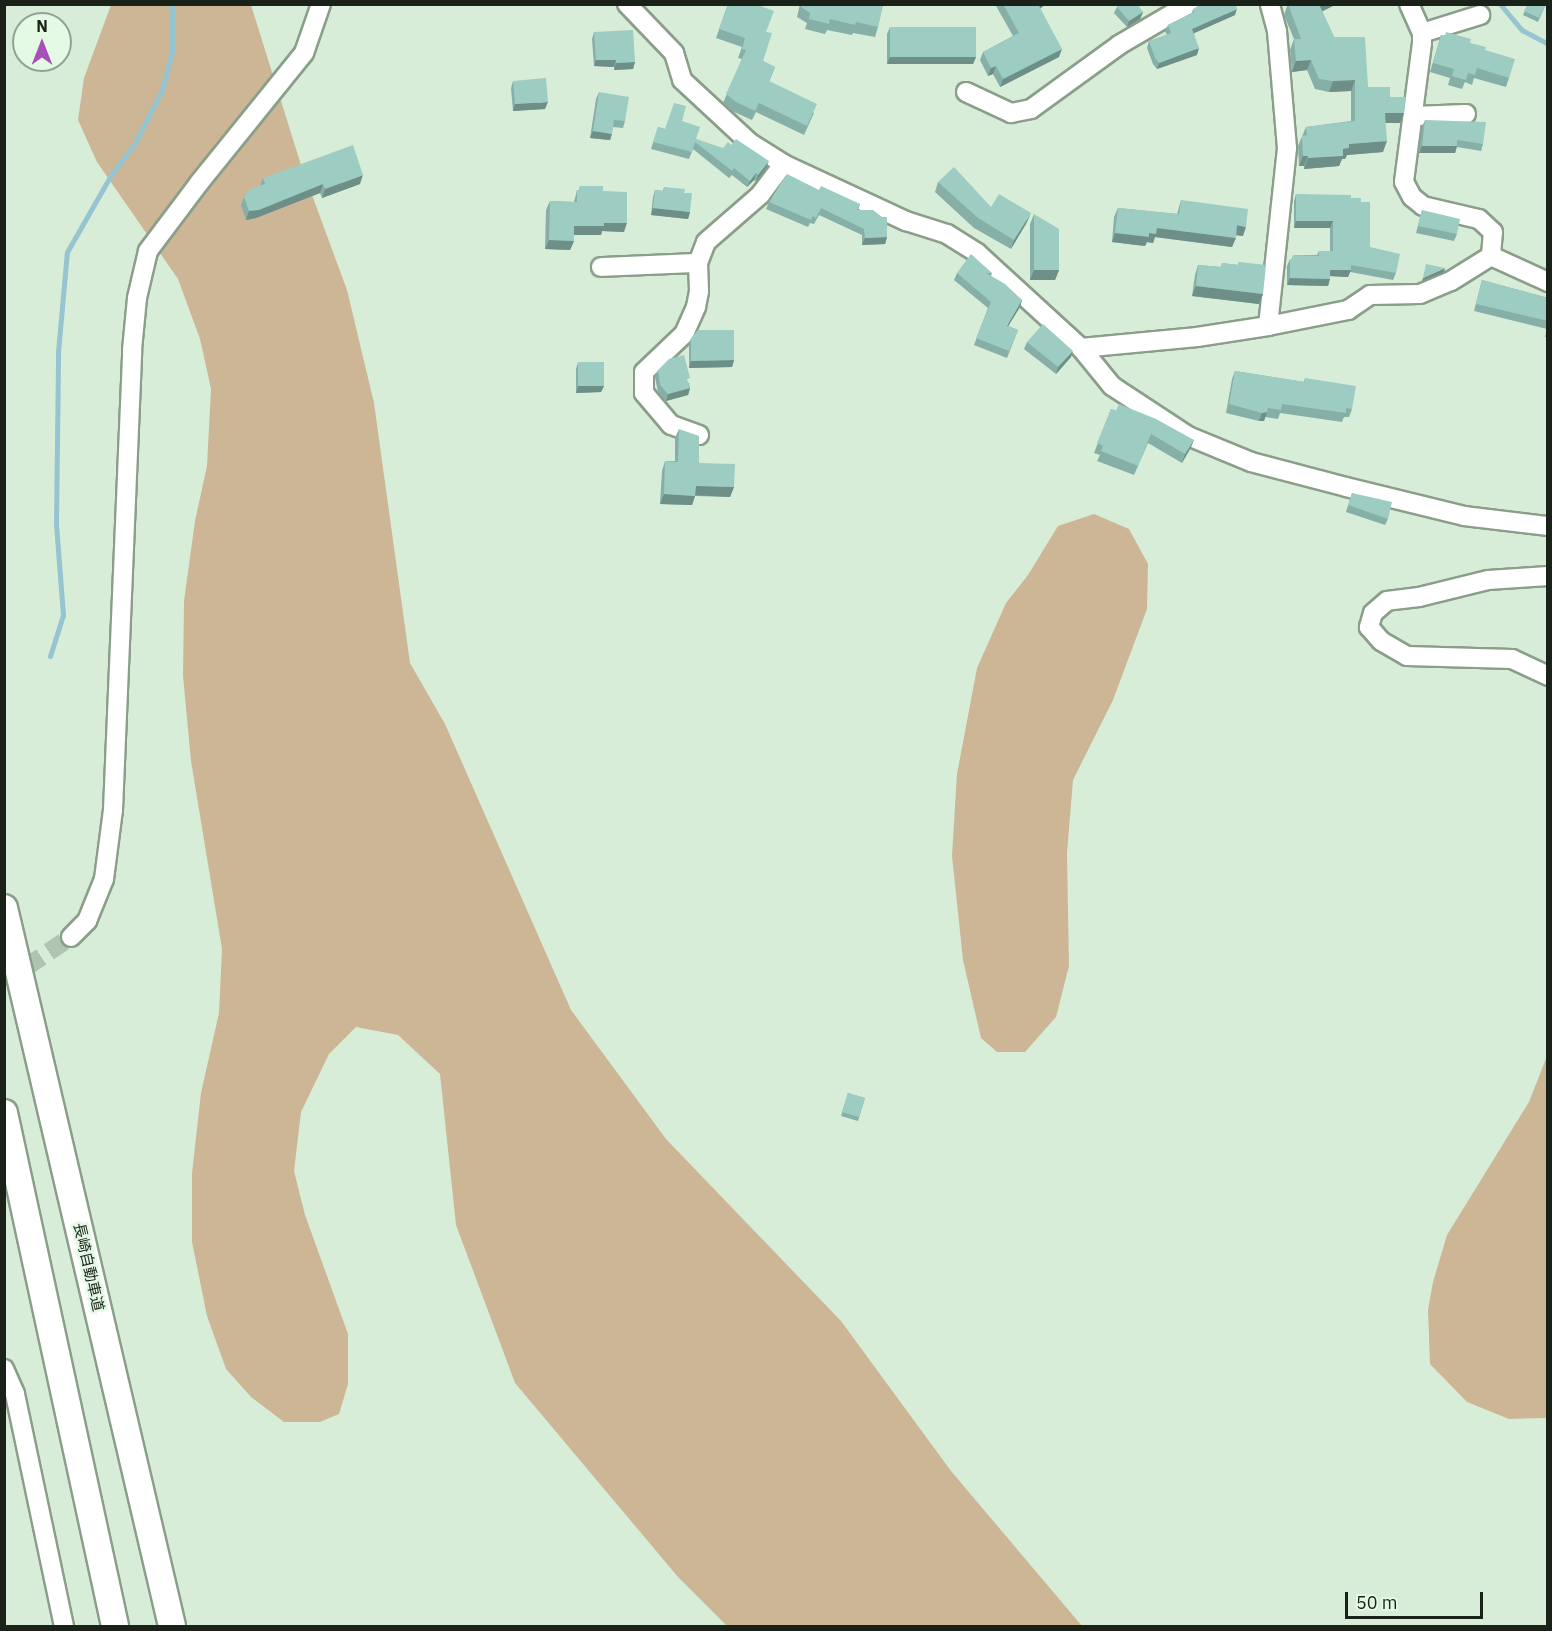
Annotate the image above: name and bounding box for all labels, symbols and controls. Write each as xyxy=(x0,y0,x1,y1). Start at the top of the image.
north arrow xyxy=(12,12,72,72)
text: N xyxy=(36,16,48,36)
street label: 長崎自動車道 xyxy=(70,1221,108,1313)
scale bar xyxy=(1348,1580,1486,1618)
text: 50 m xyxy=(1356,1591,1398,1614)

